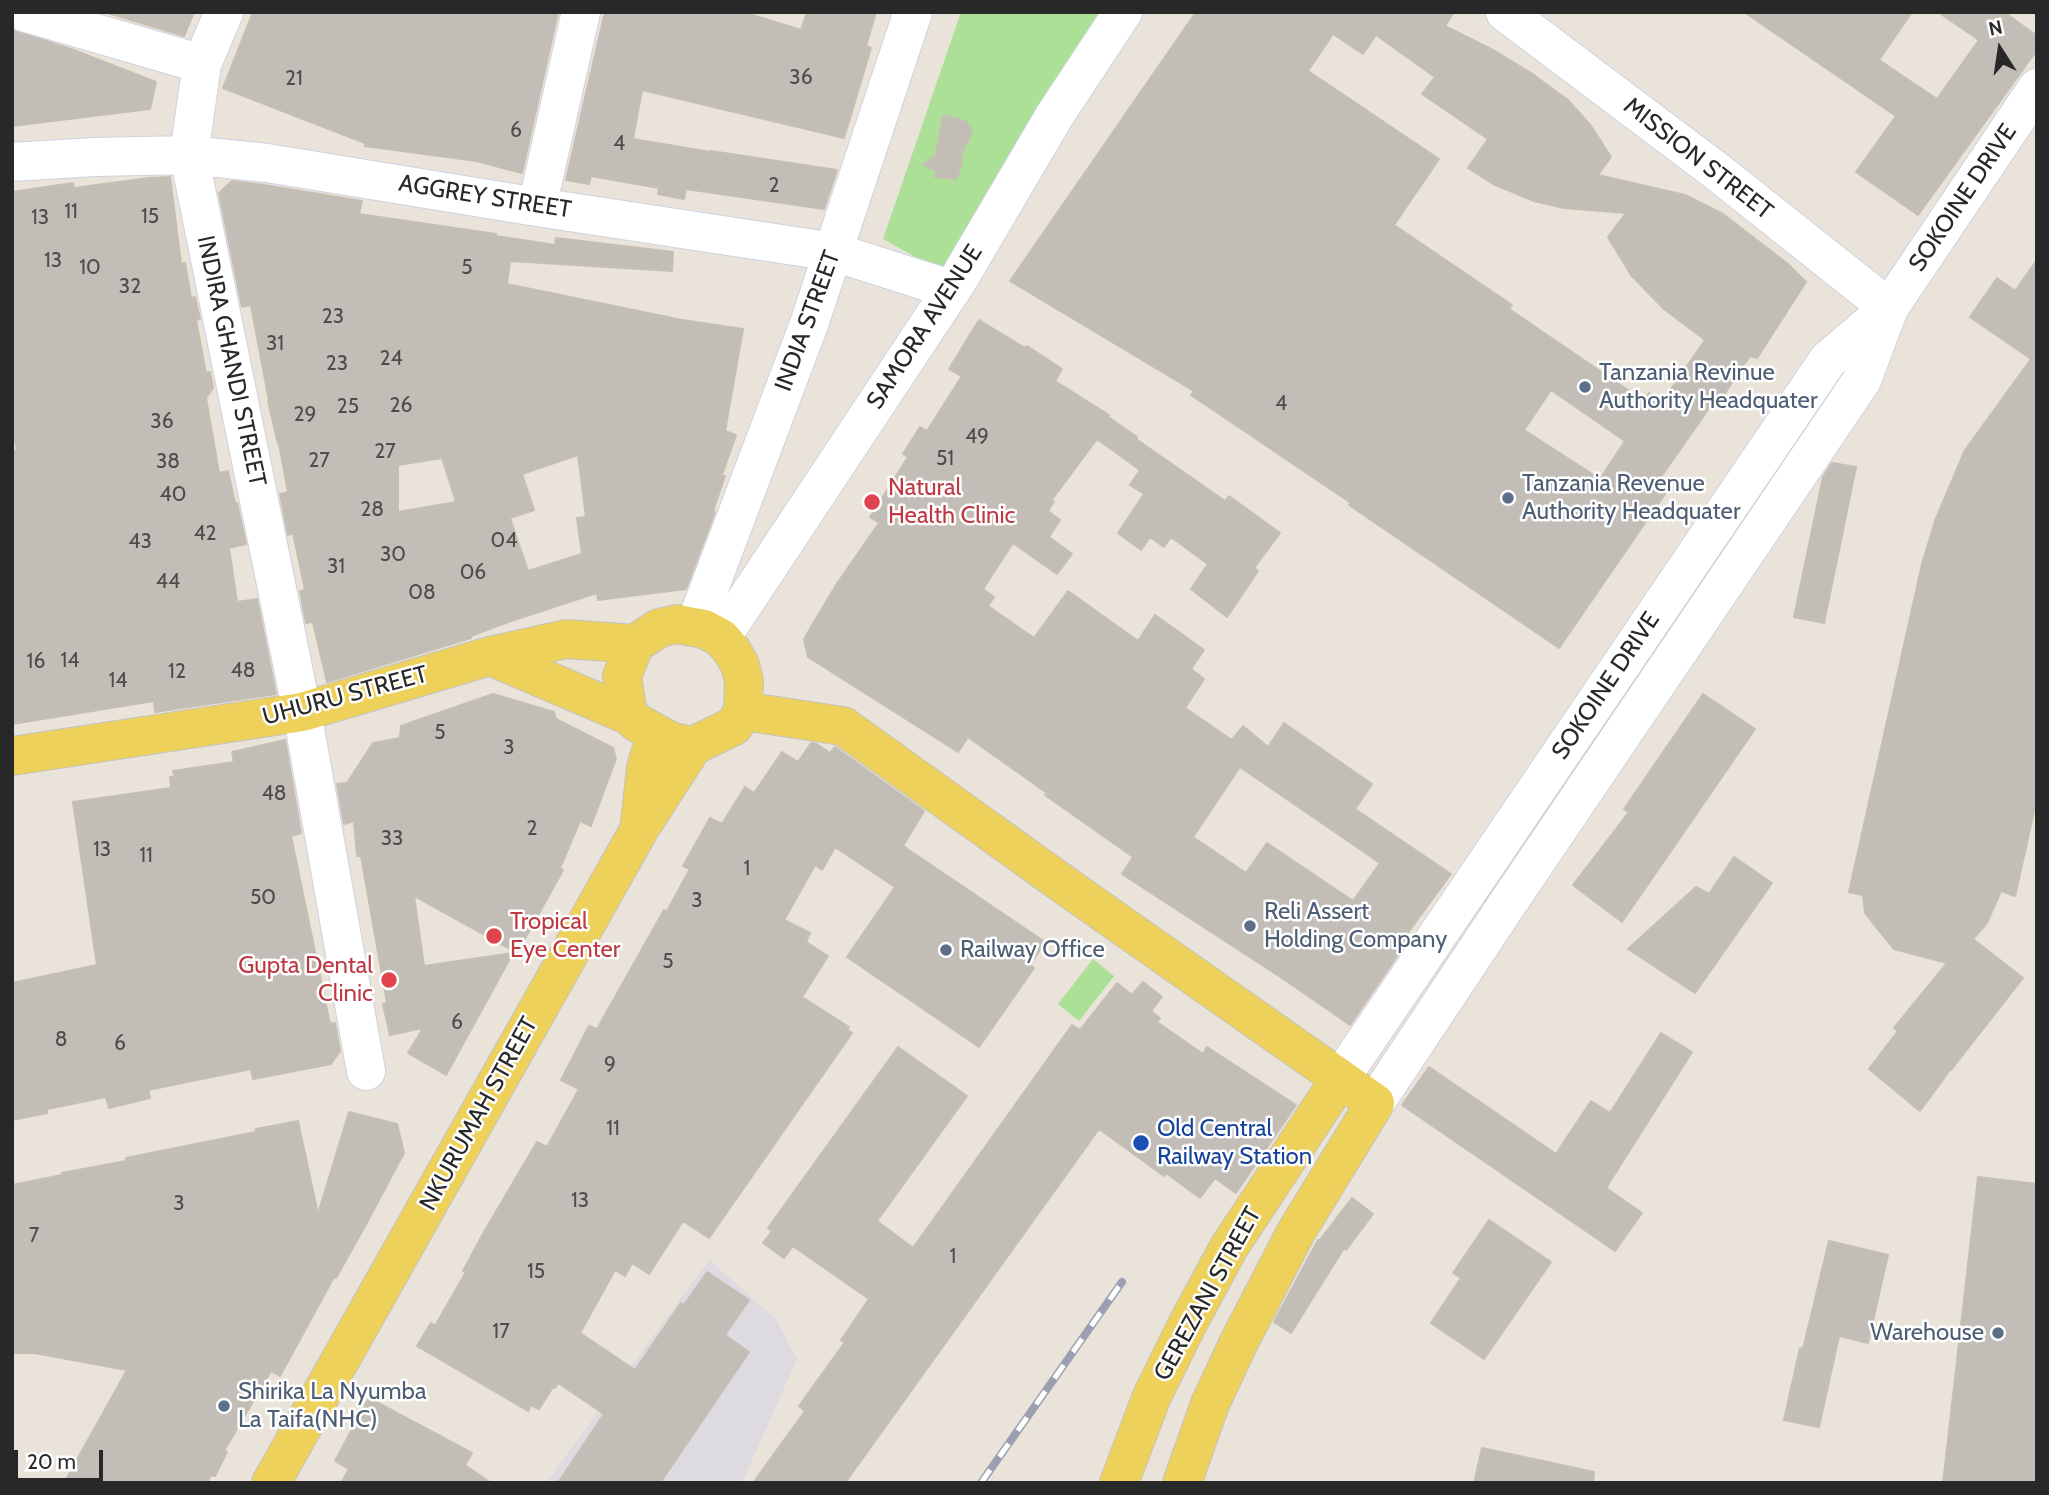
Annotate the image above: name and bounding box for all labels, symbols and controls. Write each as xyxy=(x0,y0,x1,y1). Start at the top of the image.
north arrow xyxy=(1965,14,2035,84)
text: N xyxy=(1987,15,2004,41)
house number: 36 xyxy=(789,65,813,91)
house number: 21 xyxy=(285,66,303,92)
street label: MISSION STREET xyxy=(1618,92,1778,226)
house number: 6 xyxy=(510,118,522,144)
street label: SOKOINE DRIVE xyxy=(1903,119,2023,277)
house number: 4 xyxy=(613,131,625,157)
street label: AGGREY STREET xyxy=(397,169,573,225)
house number: 2 xyxy=(768,173,780,199)
house number: 11 xyxy=(64,199,78,225)
house number: 15 xyxy=(141,204,159,230)
house number: 13 xyxy=(31,205,49,231)
street label: INDIRA GHANDI STREET xyxy=(190,233,272,489)
street label: SAMORA AVENUE xyxy=(861,239,989,415)
street label: INDIA STREET xyxy=(769,247,847,395)
house number: 13 xyxy=(44,248,62,274)
house number: 10 xyxy=(79,255,101,281)
house number: 5 xyxy=(461,255,473,281)
house number: 32 xyxy=(119,274,141,300)
house number: 23 xyxy=(322,304,344,330)
house number: 31 xyxy=(266,331,284,357)
house number: 24 xyxy=(379,346,403,372)
house number: 23 xyxy=(326,351,348,377)
place label: Tanzania Revinue Authority Headquater xyxy=(1599,359,1817,415)
marker: Tanzania Revinue Authority Headquater xyxy=(1577,379,1593,395)
house number: 4 xyxy=(1275,391,1287,417)
house number: 26 xyxy=(390,393,412,419)
house number: 25 xyxy=(337,394,359,420)
house number: 29 xyxy=(294,402,316,428)
house number: 36 xyxy=(150,409,174,435)
house number: 49 xyxy=(965,424,989,450)
house number: 27 xyxy=(374,439,396,465)
house number: 51 xyxy=(936,446,954,472)
house number: 27 xyxy=(308,448,330,474)
house number: 38 xyxy=(156,449,180,475)
place label: Tanzania Revenue Authority Headquater xyxy=(1522,470,1740,526)
place label: Natural Health Clinic xyxy=(888,474,1015,530)
house number: 40 xyxy=(160,482,186,508)
marker: Tanzania Revenue Authority Headquater xyxy=(1500,490,1516,506)
marker: Natural Health Clinic xyxy=(862,492,882,512)
house number: 28 xyxy=(360,497,384,523)
house number: 42 xyxy=(193,521,217,547)
house number: 04 xyxy=(491,528,517,554)
house number: 43 xyxy=(128,529,152,555)
house number: 30 xyxy=(380,542,406,568)
house number: 31 xyxy=(327,554,345,580)
house number: 06 xyxy=(460,560,486,586)
house number: 44 xyxy=(156,569,180,595)
house number: 08 xyxy=(408,580,436,606)
street label: SOKOINE DRIVE xyxy=(1546,607,1666,765)
house number: 14 xyxy=(61,648,79,674)
house number: 16 xyxy=(27,649,45,675)
house number: 48 xyxy=(231,658,255,684)
house number: 12 xyxy=(168,659,186,685)
street label: UHURU STREET xyxy=(259,660,431,732)
house number: 14 xyxy=(109,668,127,694)
house number: 5 xyxy=(434,720,446,746)
house number: 3 xyxy=(503,735,515,761)
house number: 48 xyxy=(262,781,286,807)
house number: 2 xyxy=(526,816,538,842)
house number: 33 xyxy=(381,826,403,852)
house number: 13 xyxy=(93,837,111,863)
house number: 11 xyxy=(139,843,153,869)
house number: 1 xyxy=(744,856,750,882)
house number: 50 xyxy=(250,885,276,911)
house number: 3 xyxy=(691,888,703,914)
place label: Reli Assert Holding Company xyxy=(1264,898,1447,954)
place label: Tropical Eye Center xyxy=(510,908,620,964)
marker: Reli Assert Holding Company xyxy=(1242,918,1258,934)
marker: Tropical Eye Center xyxy=(484,926,504,946)
place label: Railway Office xyxy=(960,936,1105,964)
marker: Railway Office xyxy=(938,942,954,958)
house number: 5 xyxy=(662,949,674,975)
place label: Gupta Dental Clinic xyxy=(238,952,373,1008)
marker: Gupta Dental Clinic xyxy=(379,970,399,990)
house number: 6 xyxy=(451,1010,463,1036)
street label: NKURUMAH STREET xyxy=(414,1012,544,1216)
house number: 8 xyxy=(55,1027,67,1053)
house number: 6 xyxy=(114,1031,126,1057)
house number: 9 xyxy=(604,1052,616,1078)
place label: Old Central Railway Station xyxy=(1157,1115,1312,1171)
house number: 11 xyxy=(606,1116,620,1142)
marker: Old Central Railway Station xyxy=(1131,1133,1151,1153)
house number: 13 xyxy=(571,1188,589,1214)
house number: 3 xyxy=(173,1191,185,1217)
street label: GEREZANI STREET xyxy=(1148,1202,1268,1386)
house number: 7 xyxy=(29,1223,39,1249)
house number: 1 xyxy=(950,1244,956,1270)
house number: 15 xyxy=(527,1259,545,1285)
house number: 17 xyxy=(492,1319,510,1345)
place label: Warehouse xyxy=(1870,1319,1984,1347)
marker: Warehouse xyxy=(1990,1325,2006,1341)
place label: Shirika La Nyumba La Taifa(NHC) xyxy=(238,1378,426,1434)
marker: Shirika La Nyumba La Taifa(NHC) xyxy=(216,1398,232,1414)
scale bar xyxy=(18,1436,107,1480)
text: 20 m xyxy=(27,1449,76,1474)

